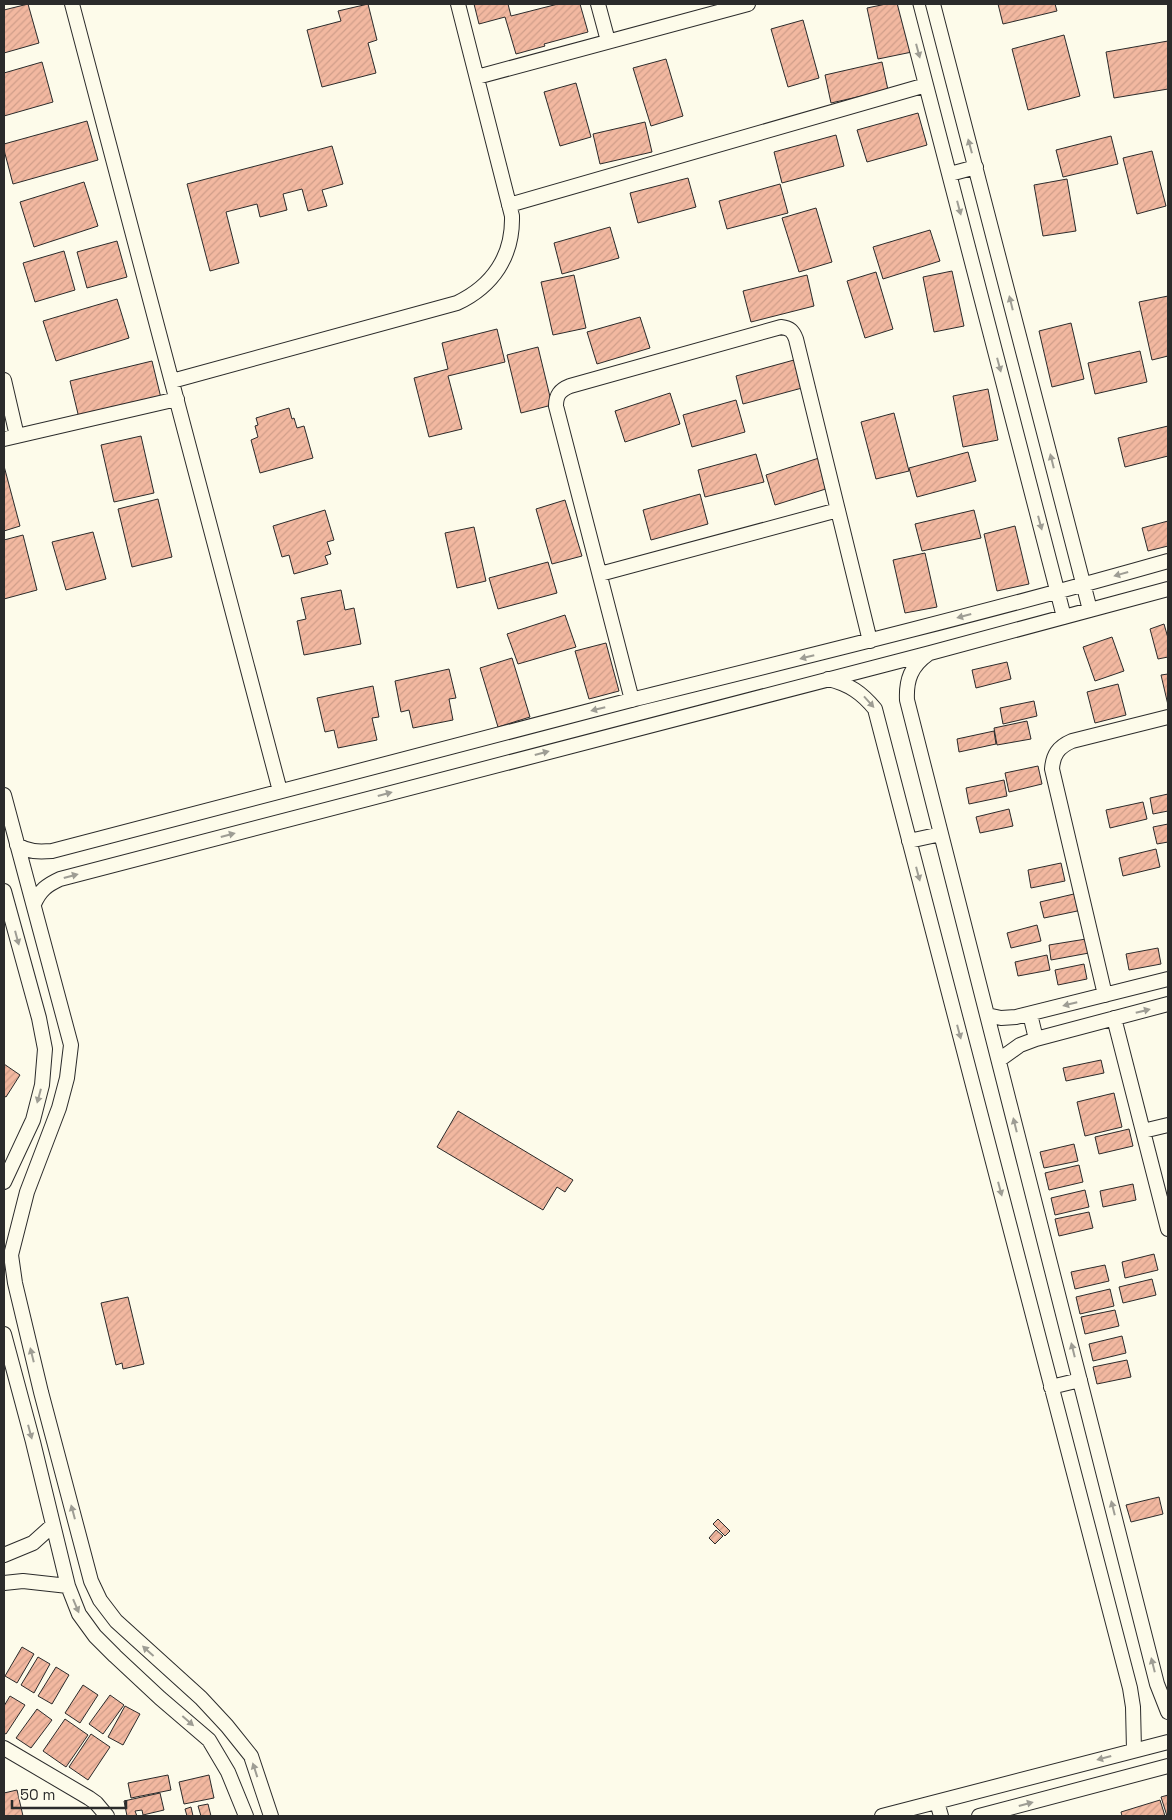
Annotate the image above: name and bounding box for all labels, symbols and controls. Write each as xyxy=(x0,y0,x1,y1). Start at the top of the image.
one-way arrow xyxy=(914,43,922,58)
one-way arrow xyxy=(966,139,974,154)
one-way arrow xyxy=(955,201,963,216)
one-way arrow xyxy=(1007,296,1015,311)
one-way arrow xyxy=(996,358,1004,373)
one-way arrow xyxy=(1048,453,1056,468)
one-way arrow xyxy=(1036,515,1044,530)
one-way arrow xyxy=(1114,571,1129,579)
one-way arrow xyxy=(957,612,972,620)
one-way arrow xyxy=(799,653,814,661)
one-way arrow xyxy=(863,696,875,708)
one-way arrow xyxy=(591,705,606,713)
one-way arrow xyxy=(535,749,550,757)
one-way arrow xyxy=(378,790,393,798)
one-way arrow xyxy=(220,831,235,839)
one-way arrow xyxy=(914,867,922,882)
one-way arrow xyxy=(63,872,78,880)
one-way arrow xyxy=(13,930,21,945)
one-way arrow xyxy=(1063,1000,1078,1008)
one-way arrow xyxy=(1135,1007,1150,1015)
one-way arrow xyxy=(955,1024,963,1039)
one-way arrow xyxy=(35,1088,43,1103)
one-way arrow xyxy=(1011,1118,1019,1133)
one-way arrow xyxy=(996,1182,1004,1197)
one-way arrow xyxy=(1069,1343,1077,1358)
one-way arrow xyxy=(28,1347,36,1362)
one-way arrow xyxy=(27,1424,35,1439)
one-way arrow xyxy=(1109,1500,1117,1515)
one-way arrow xyxy=(69,1504,77,1519)
one-way arrow xyxy=(72,1598,80,1613)
one-way arrow xyxy=(141,1645,154,1656)
one-way arrow xyxy=(1149,1658,1157,1673)
one-way arrow xyxy=(182,1715,194,1727)
one-way arrow xyxy=(1096,1754,1112,1762)
one-way arrow xyxy=(251,1762,259,1777)
scale bar xyxy=(12,1778,126,1810)
text: 50 m xyxy=(20,1785,55,1804)
one-way arrow xyxy=(1018,1800,1033,1808)

